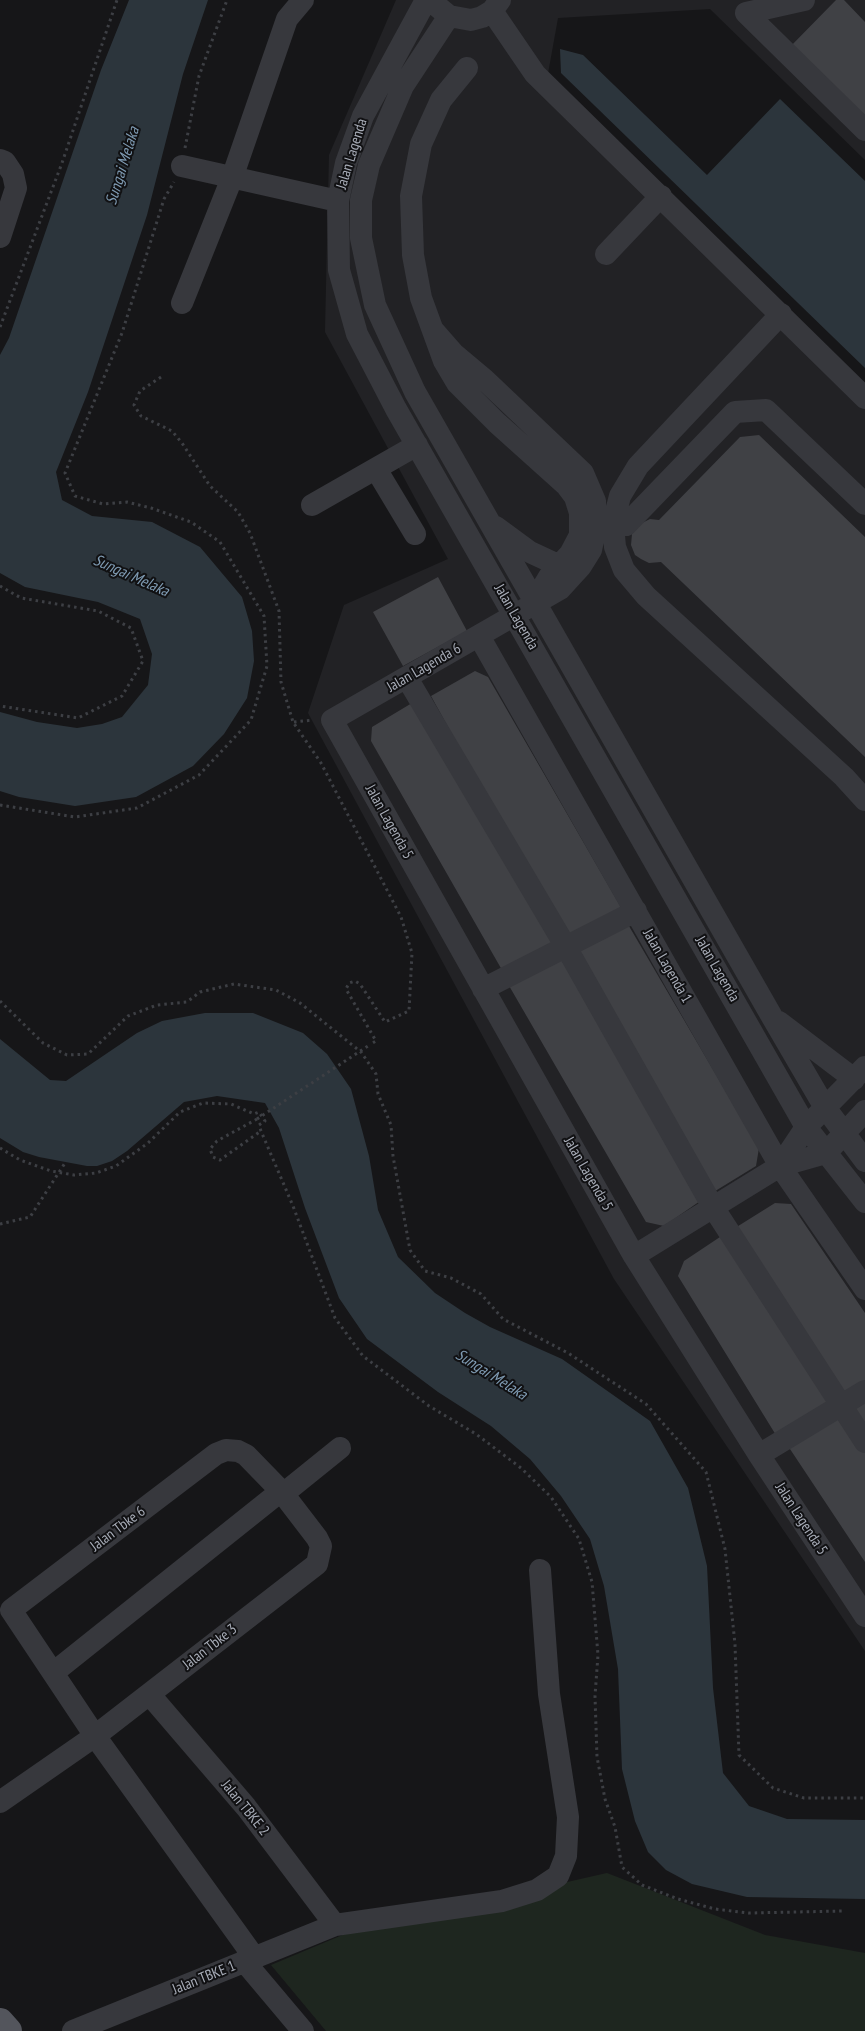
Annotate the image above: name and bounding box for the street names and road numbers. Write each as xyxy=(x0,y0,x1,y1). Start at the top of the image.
street label: Jalan Lagenda xyxy=(333,117,371,191)
street label: Jalan Lagenda xyxy=(490,581,542,653)
street label: Jalan Lagenda 6 xyxy=(384,640,464,696)
street label: Jalan Lagenda 5 xyxy=(361,782,417,862)
street label: Jalan Lagenda 1 xyxy=(639,926,695,1006)
street label: Jalan Lagenda xyxy=(691,933,743,1005)
street label: Jalan Lagenda 5 xyxy=(560,1134,616,1214)
street label: Jalan Lagenda 5 xyxy=(771,1479,831,1559)
street label: Jalan Tbke 6 xyxy=(87,1503,149,1555)
street label: Jalan Tbke 3 xyxy=(179,1620,241,1674)
street label: Jalan TBKE 2 xyxy=(217,1777,273,1839)
street label: Jalan TBKE 1 xyxy=(170,1957,238,1999)

